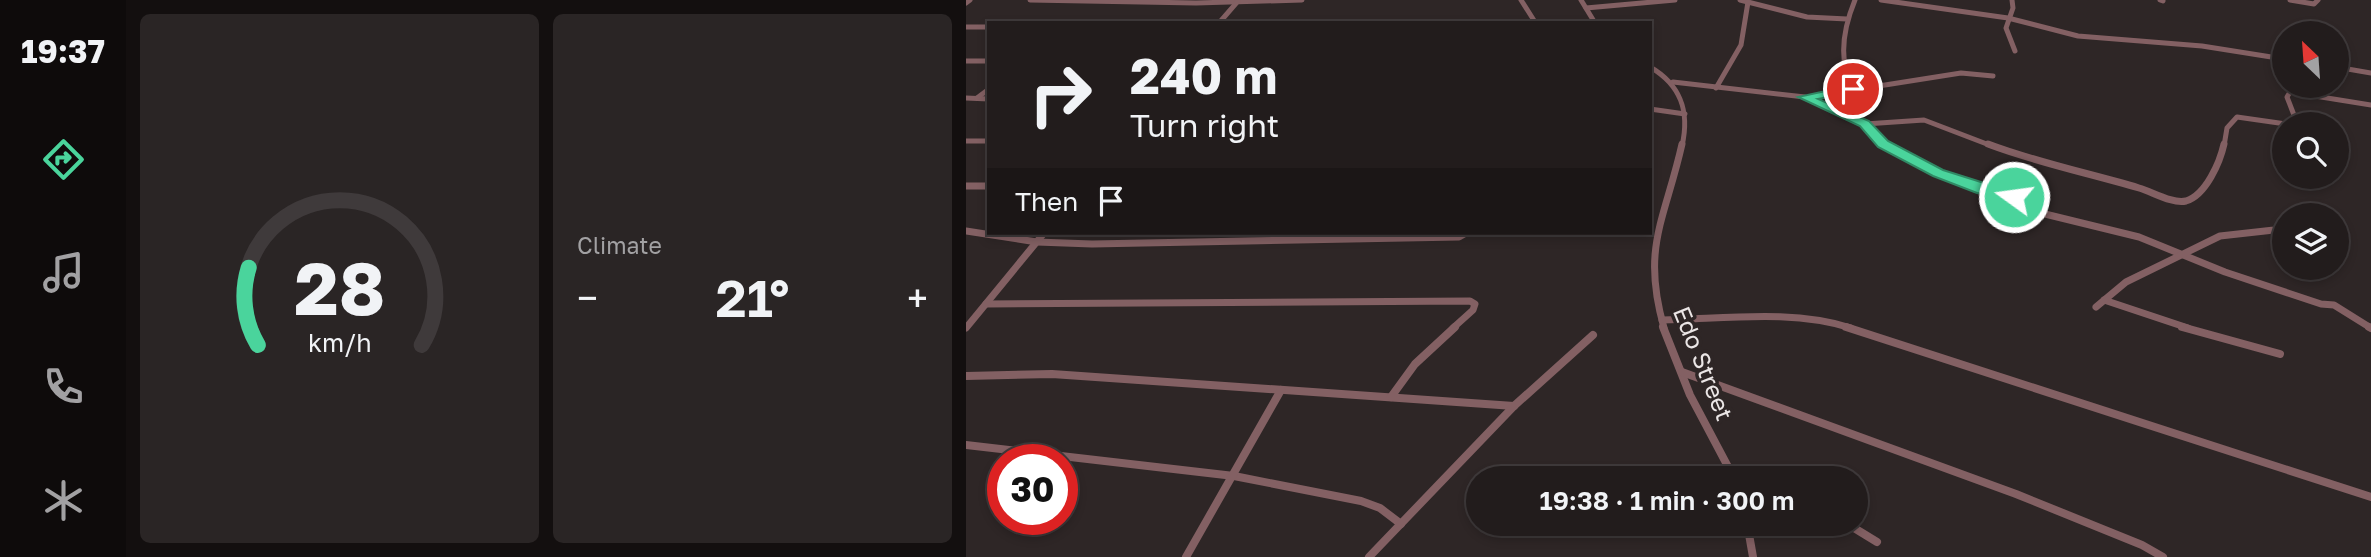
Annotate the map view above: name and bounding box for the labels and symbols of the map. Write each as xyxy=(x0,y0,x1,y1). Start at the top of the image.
north arrow xyxy=(2272,21,2348,98)
pin xyxy=(1823,59,1883,119)
position arrow xyxy=(1977,160,2051,234)
street label: Edo Street xyxy=(1668,302,1740,424)
speed limit sign: 30 xyxy=(987,444,1078,535)

